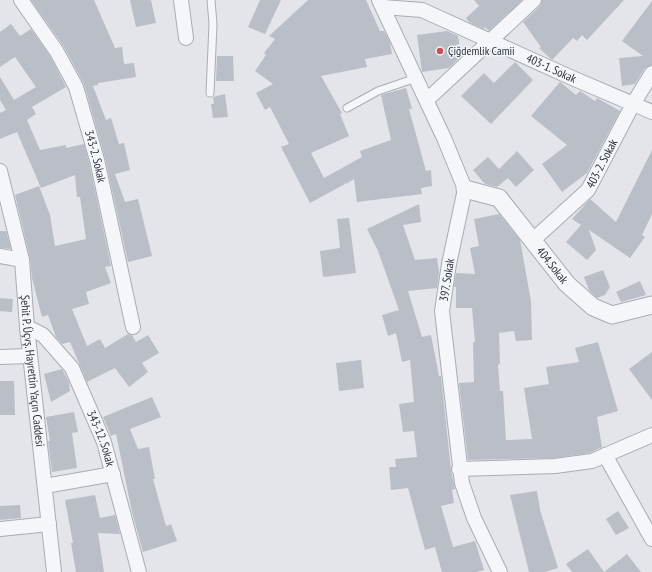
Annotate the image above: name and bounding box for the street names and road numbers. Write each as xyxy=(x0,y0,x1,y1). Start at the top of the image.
street label: 403-1. Sokak xyxy=(524,50,579,86)
street label: 343-2. Sokak xyxy=(82,128,110,184)
street label: 403-2. Sokak xyxy=(582,136,621,191)
street label: 404.Sokak xyxy=(533,244,572,287)
street label: 397. Sokak xyxy=(436,257,457,303)
street label: Şehit P. Üçvş. Hayrettin Yaçın Caddesi xyxy=(18,294,48,447)
street label: 343-12. Sokak xyxy=(84,408,118,468)

